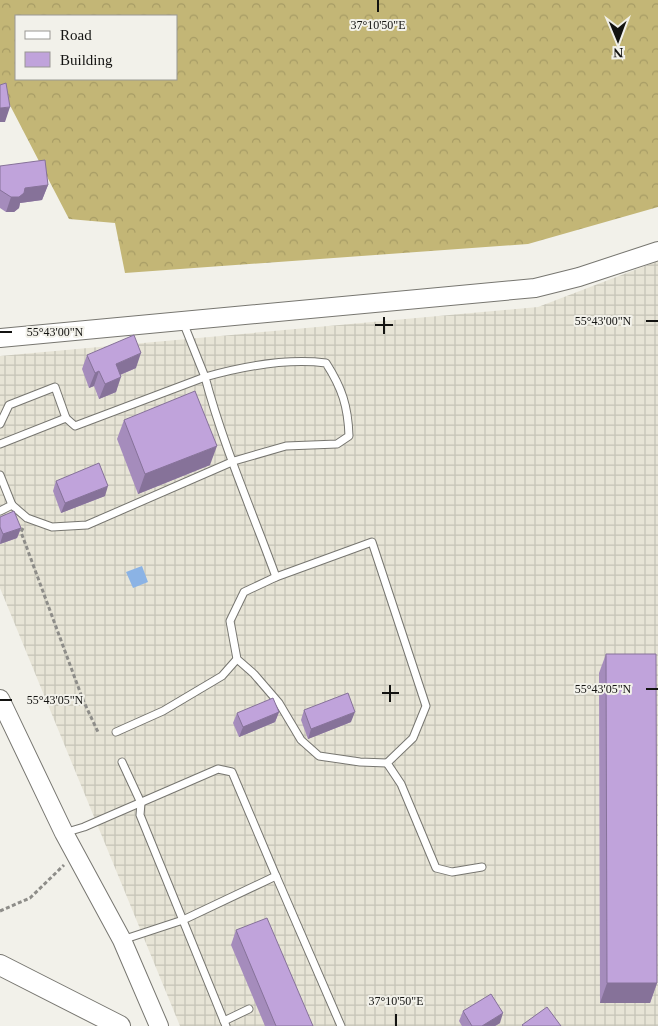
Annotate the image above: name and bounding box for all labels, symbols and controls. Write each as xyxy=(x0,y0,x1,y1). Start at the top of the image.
legend xyxy=(15,15,178,80)
north arrow xyxy=(593,15,643,65)
text: 37°10'50"E xyxy=(350,18,406,32)
text: Road xyxy=(60,27,92,43)
text: N xyxy=(613,45,623,60)
text: Building xyxy=(60,52,113,68)
text: 55°43'00"N xyxy=(575,314,632,328)
text: 55°43'00"N xyxy=(27,325,84,339)
text: 55°43'05"N xyxy=(575,682,632,696)
text: 55°43'05"N xyxy=(27,693,84,707)
text: 37°10'50"E xyxy=(368,994,424,1008)

